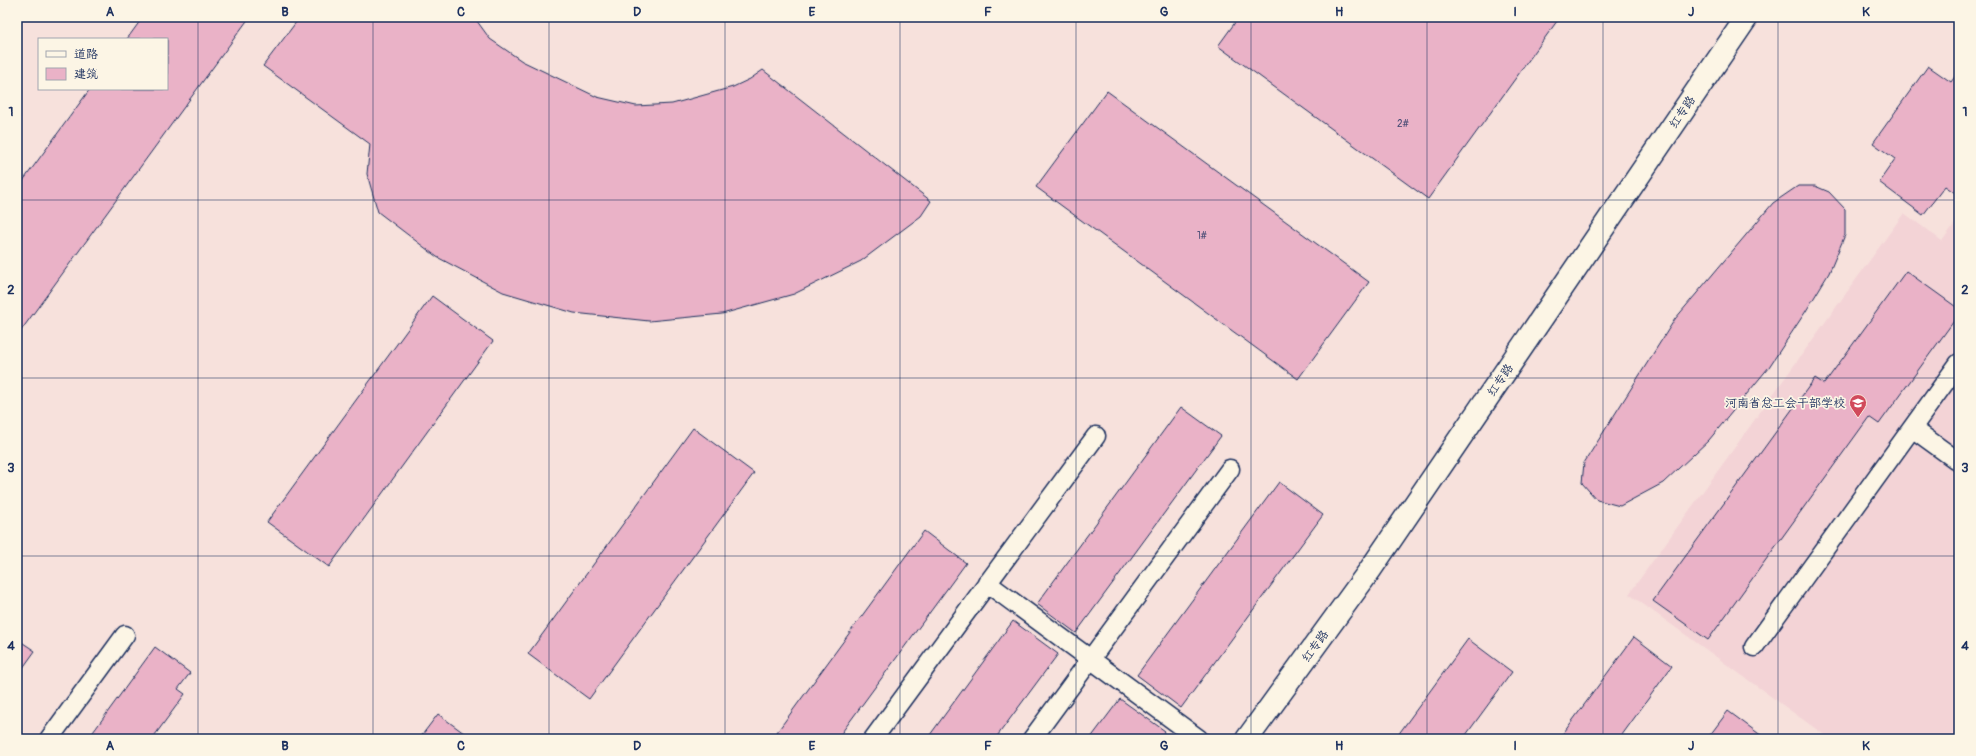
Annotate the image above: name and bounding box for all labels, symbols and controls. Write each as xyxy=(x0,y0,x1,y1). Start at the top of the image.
text: A xyxy=(106,4,115,20)
text: B xyxy=(281,4,289,20)
text: C xyxy=(457,4,465,20)
text: D xyxy=(633,4,641,20)
text: E xyxy=(809,4,816,20)
text: F xyxy=(984,4,992,20)
text: G xyxy=(1160,4,1169,20)
text: H xyxy=(1335,4,1343,20)
text: I xyxy=(1513,4,1517,20)
text: J xyxy=(1688,4,1694,20)
text: K xyxy=(1862,4,1870,20)
legend xyxy=(38,38,168,90)
text: 道路 xyxy=(74,47,98,62)
text: 建筑 xyxy=(74,67,98,82)
street label: 红专路 xyxy=(1666,93,1699,131)
text: 1 xyxy=(8,104,14,120)
text: 1 xyxy=(1962,104,1968,120)
house number: 2# xyxy=(1397,118,1409,130)
house number: 1# xyxy=(1197,230,1207,242)
text: 2 xyxy=(7,282,15,298)
text: 2 xyxy=(1961,282,1969,298)
street label: 红专路 xyxy=(1484,361,1517,399)
school or university icon: 河南省总工会干部学校 xyxy=(1848,393,1868,418)
place label: 河南省总工会干部学校 xyxy=(1725,396,1845,411)
text: 3 xyxy=(7,460,15,476)
text: 3 xyxy=(1961,460,1969,476)
street label: 红专路 xyxy=(1299,627,1332,665)
text: 4 xyxy=(7,638,15,654)
text: 4 xyxy=(1961,638,1969,654)
text: A xyxy=(106,738,115,754)
text: B xyxy=(281,738,289,754)
text: C xyxy=(457,738,465,754)
text: D xyxy=(633,738,641,754)
text: E xyxy=(809,738,816,754)
text: F xyxy=(984,738,992,754)
text: G xyxy=(1160,738,1169,754)
text: H xyxy=(1335,738,1343,754)
text: I xyxy=(1513,738,1517,754)
text: J xyxy=(1688,738,1694,754)
text: K xyxy=(1862,738,1870,754)

